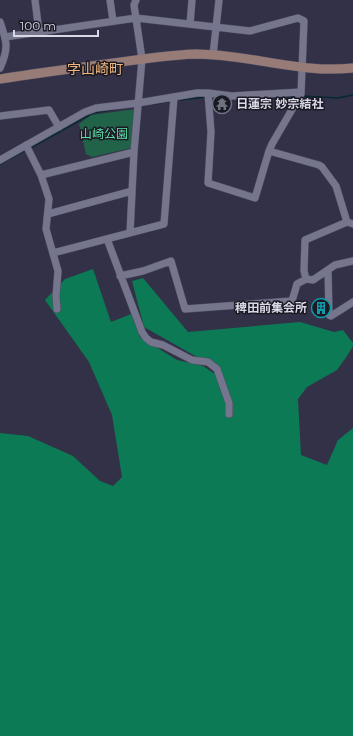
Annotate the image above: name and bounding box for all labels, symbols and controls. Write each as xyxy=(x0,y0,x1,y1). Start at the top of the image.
scale bar xyxy=(14,12,98,38)
text: 100 m xyxy=(20,18,56,33)
district label: 字山崎町 xyxy=(67,60,123,78)
temple icon: 日蓮宗 妙宗結社 xyxy=(211,93,233,115)
place label: 日蓮宗 妙宗結社 xyxy=(236,96,323,111)
park label: 山崎公園 xyxy=(80,126,128,141)
building icon: 稗田前集会所 xyxy=(310,297,332,319)
place label: 稗田前集会所 xyxy=(235,300,307,315)

